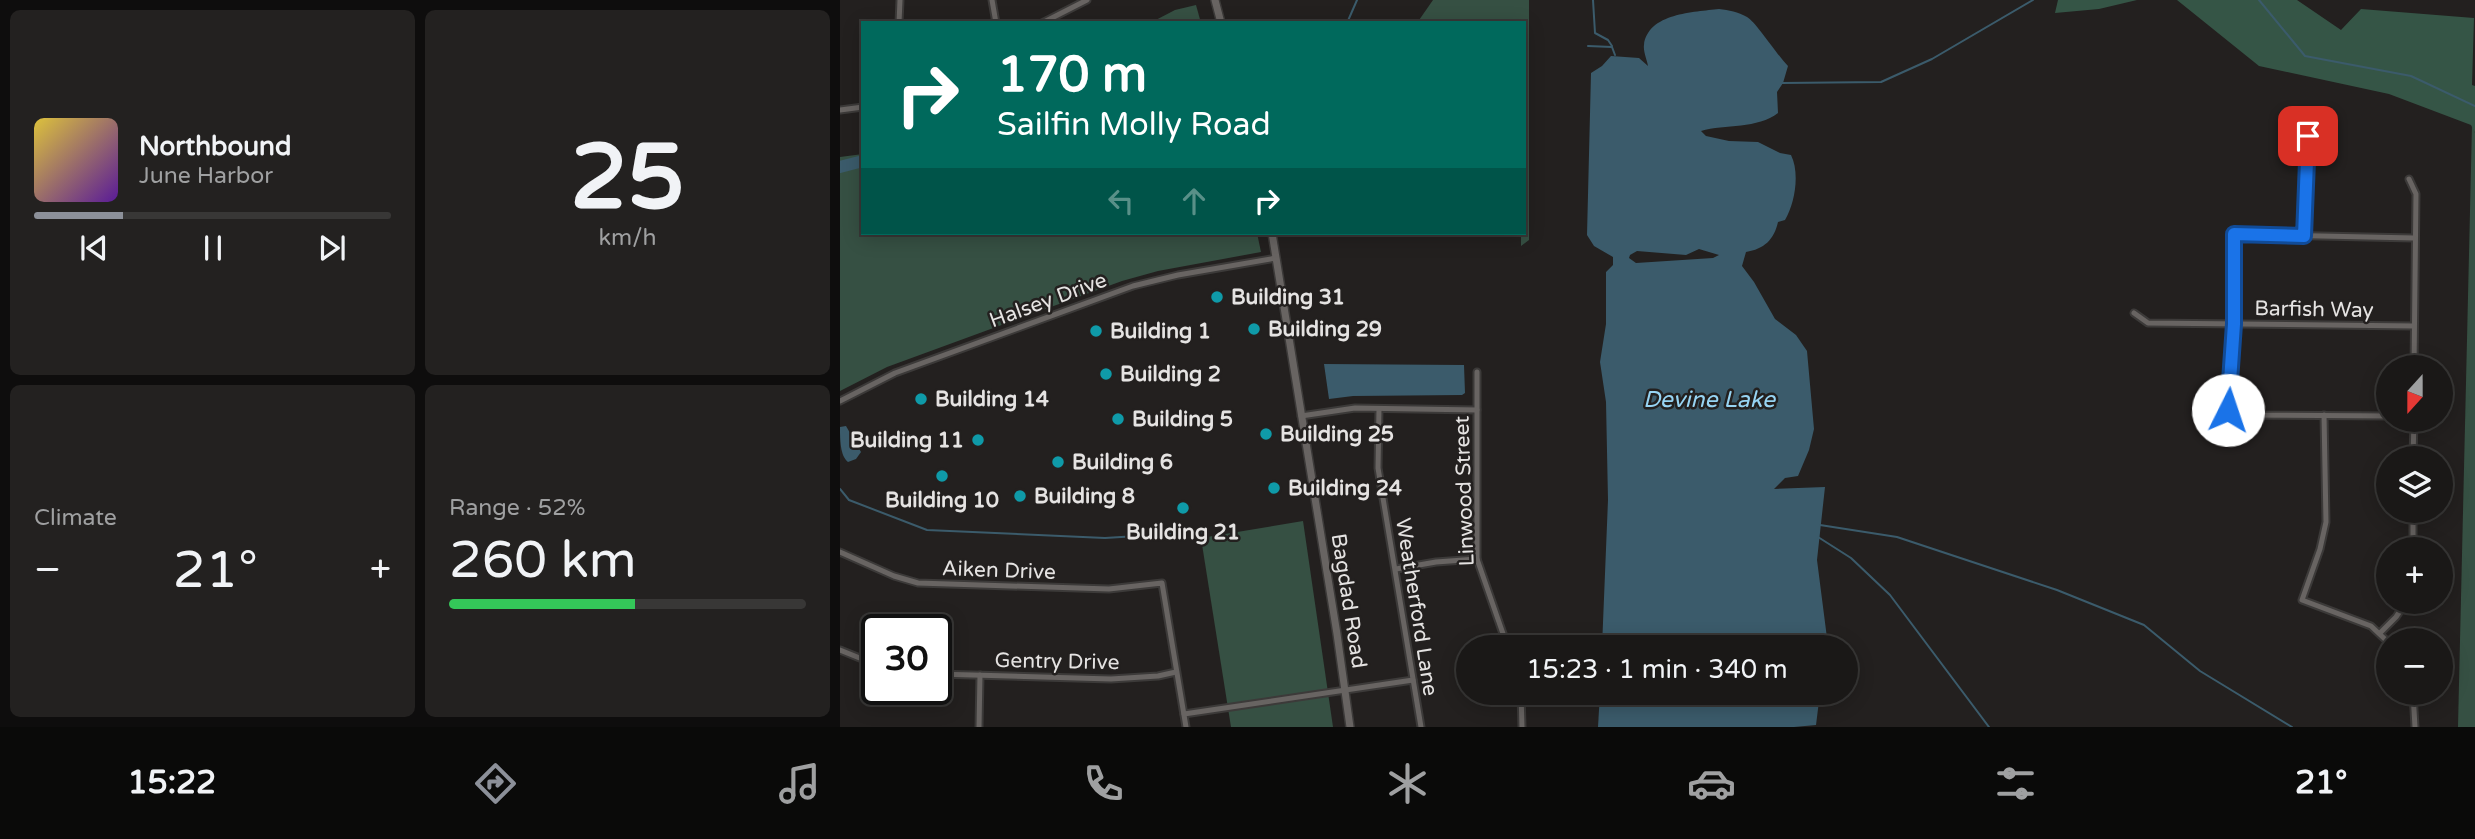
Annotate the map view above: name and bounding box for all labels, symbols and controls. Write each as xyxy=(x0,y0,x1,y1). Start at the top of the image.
text: 170 m xyxy=(997,46,1147,105)
icon: right xyxy=(882,49,973,140)
text: Sailfin Molly Road xyxy=(997,106,1271,144)
pin xyxy=(2278,106,2338,166)
icon: arrive xyxy=(2289,117,2327,155)
text: 25 xyxy=(570,123,685,233)
text: Northbound xyxy=(139,131,291,162)
text: June Harbor xyxy=(139,162,273,190)
icon: left xyxy=(1102,182,1140,220)
icon: ahead xyxy=(1175,182,1213,220)
icon: right xyxy=(1248,182,1286,220)
text: km/h xyxy=(599,224,656,252)
icon: previous xyxy=(75,229,113,267)
icon: pause xyxy=(194,229,232,267)
icon: next xyxy=(313,229,351,267)
street label: Halsey Drive xyxy=(986,268,1110,333)
place label: Building 31 xyxy=(1231,285,1345,310)
marker: Building 31 xyxy=(1209,289,1225,305)
street label: Barfish Way xyxy=(2254,296,2374,323)
place label: Building 29 xyxy=(1268,317,1382,342)
place label: Building 1 xyxy=(1110,319,1211,344)
marker: Building 29 xyxy=(1246,321,1262,337)
marker: Building 1 xyxy=(1088,323,1104,339)
north arrow xyxy=(2376,355,2454,432)
map controls xyxy=(2376,355,2453,705)
place label: Building 2 xyxy=(1120,362,1221,387)
marker: Building 2 xyxy=(1098,366,1114,382)
position arrow xyxy=(2191,373,2265,447)
water label: Devine Lake xyxy=(1643,386,1777,414)
place label: Building 14 xyxy=(935,387,1049,412)
marker: Building 14 xyxy=(913,391,929,407)
place label: Building 5 xyxy=(1132,407,1233,432)
marker: Building 5 xyxy=(1110,411,1126,427)
street label: Linwood Street xyxy=(1449,415,1480,567)
place label: Building 25 xyxy=(1280,422,1394,447)
marker: Building 25 xyxy=(1258,426,1274,442)
place label: Building 11 xyxy=(850,428,964,453)
marker: Building 11 xyxy=(970,432,986,448)
button: layers xyxy=(2376,446,2453,523)
place label: Building 6 xyxy=(1072,450,1173,475)
marker: Building 6 xyxy=(1050,454,1066,470)
marker: Building 10 xyxy=(934,468,950,484)
place label: Building 24 xyxy=(1288,476,1402,501)
marker: Building 24 xyxy=(1266,480,1282,496)
place label: Building 8 xyxy=(1034,484,1135,509)
place label: Building 10 xyxy=(885,488,999,513)
marker: Building 8 xyxy=(1012,488,1028,504)
text: Range · 52% xyxy=(449,494,585,522)
marker: Building 21 xyxy=(1175,500,1191,516)
text: Climate xyxy=(34,504,117,532)
street label: Weatherford Lane xyxy=(1390,516,1443,698)
place label: Building 21 xyxy=(1126,520,1240,545)
text: 260 km xyxy=(449,529,637,592)
street label: Bagdad Road xyxy=(1326,532,1372,670)
button: + xyxy=(2376,537,2453,614)
text: 21° xyxy=(173,539,258,602)
text: − xyxy=(34,547,61,593)
text: + xyxy=(370,547,391,593)
street label: Aiken Drive xyxy=(942,556,1056,585)
speed limit sign: 30 xyxy=(861,614,952,705)
button: − xyxy=(2376,628,2453,705)
street label: Gentry Drive xyxy=(994,648,1120,675)
text: 15:23 · 1 min · 340 m xyxy=(1526,654,1788,685)
icon: directions xyxy=(471,759,520,808)
icon: music xyxy=(775,759,824,808)
icon: phone xyxy=(1079,759,1128,808)
icon: climate xyxy=(1383,759,1432,808)
icon: car xyxy=(1687,759,1736,808)
icon: filters xyxy=(1991,759,2040,808)
text: 15:22 xyxy=(127,764,216,802)
text: 21° xyxy=(2295,764,2347,802)

